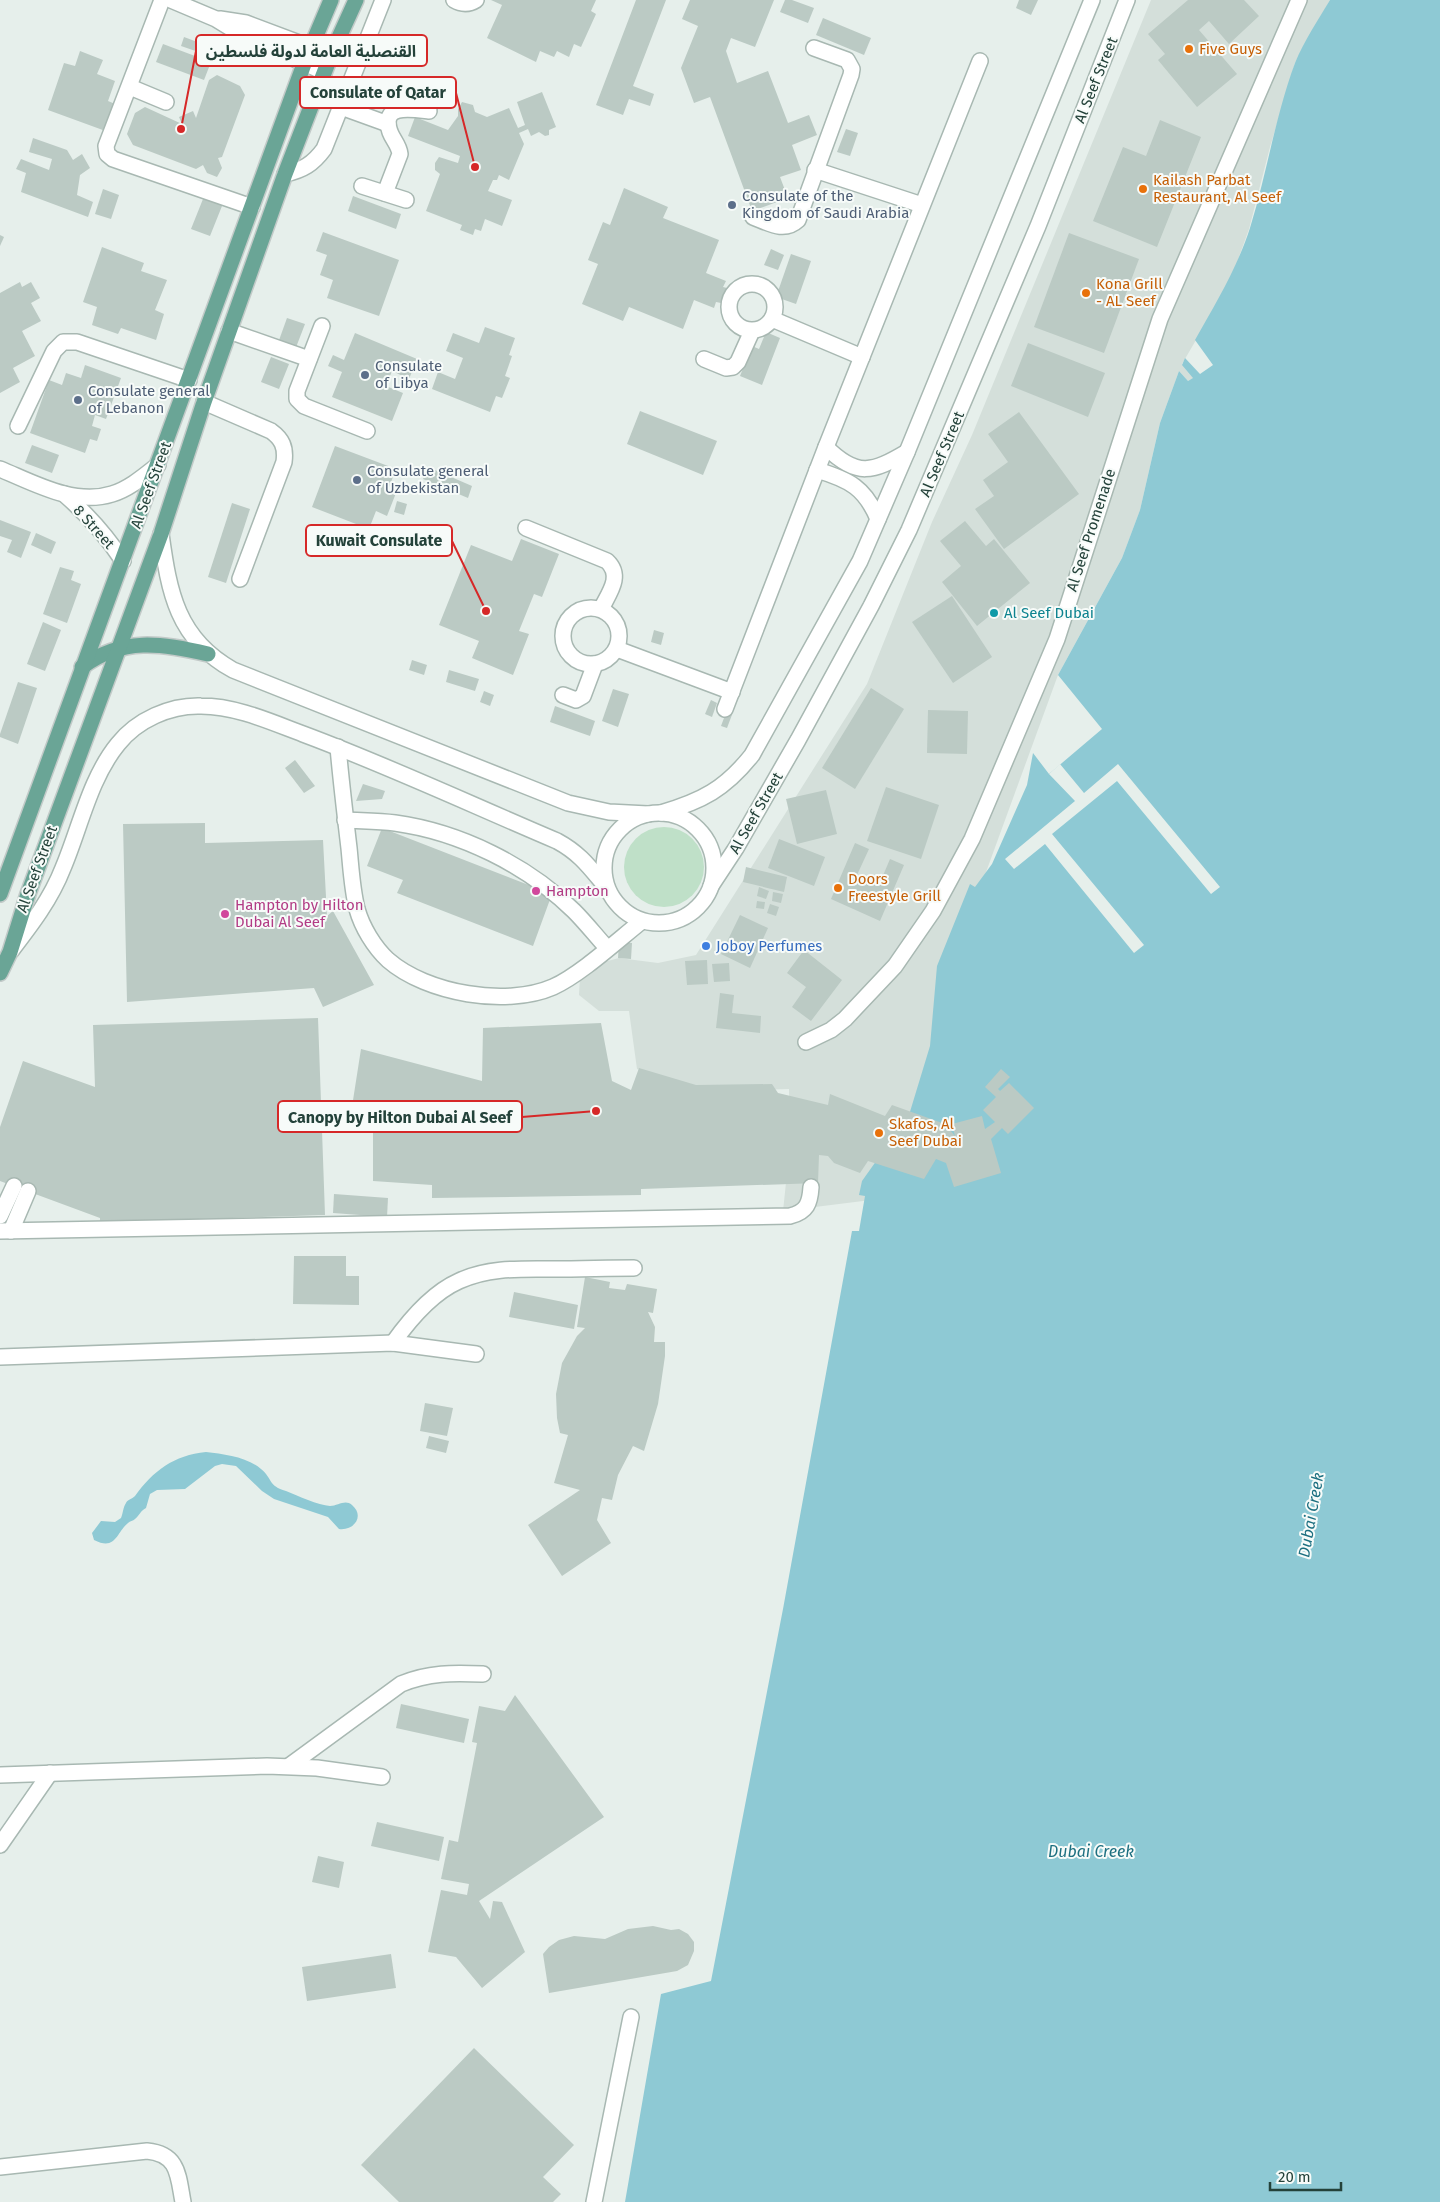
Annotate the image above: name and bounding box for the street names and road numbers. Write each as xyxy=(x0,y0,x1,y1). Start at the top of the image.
street label: Al Seef Street xyxy=(1071,34,1122,126)
street label: Al Seef Street xyxy=(916,408,968,499)
street label: Al Seef Street xyxy=(127,439,175,531)
street label: Al Seef Promenade xyxy=(1063,466,1119,594)
street label: 8 Street xyxy=(70,501,119,553)
street label: Al Seef Street xyxy=(725,769,787,857)
street label: Al Seef Street xyxy=(13,823,61,915)

